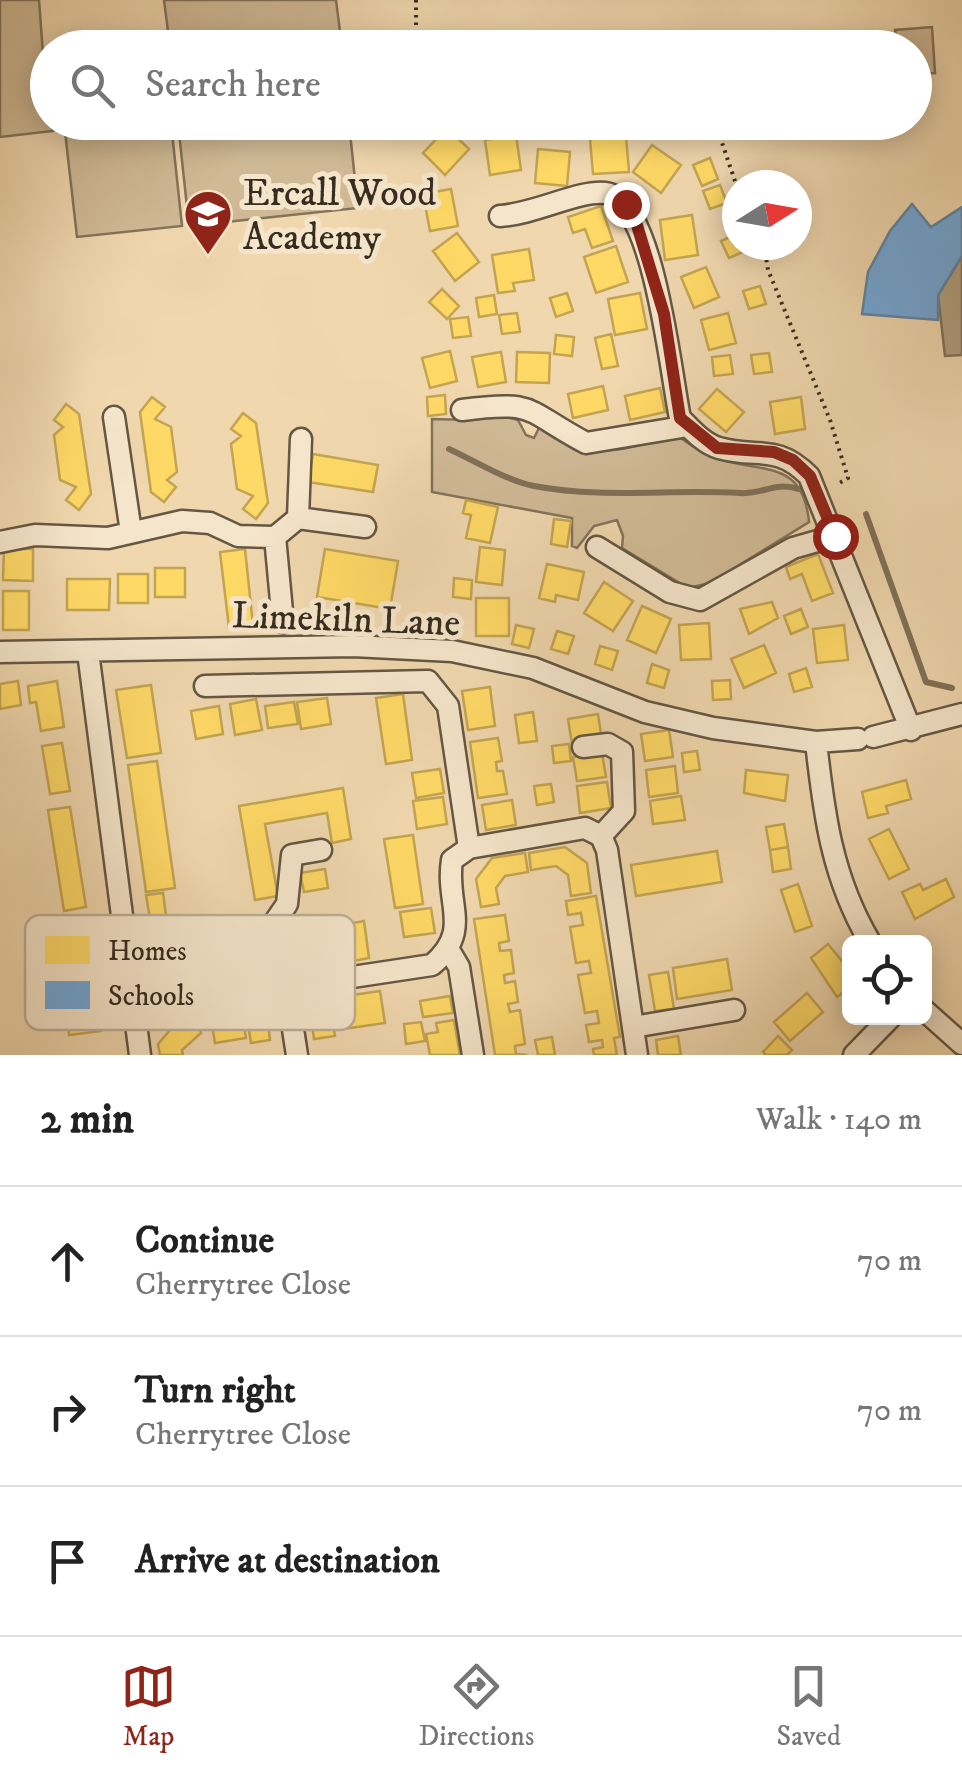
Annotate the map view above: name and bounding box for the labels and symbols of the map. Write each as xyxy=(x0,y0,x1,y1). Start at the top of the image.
place label: Ercall Wood Academy xyxy=(243,170,436,262)
north arrow xyxy=(722,170,812,260)
route end xyxy=(604,182,650,228)
school or university icon: Ercall Wood Academy xyxy=(182,188,234,256)
route start xyxy=(813,514,859,560)
street label: Limekiln Lane xyxy=(231,592,461,648)
legend xyxy=(25,915,355,1030)
text: Homes xyxy=(108,934,187,969)
text: Schools xyxy=(108,979,194,1014)

